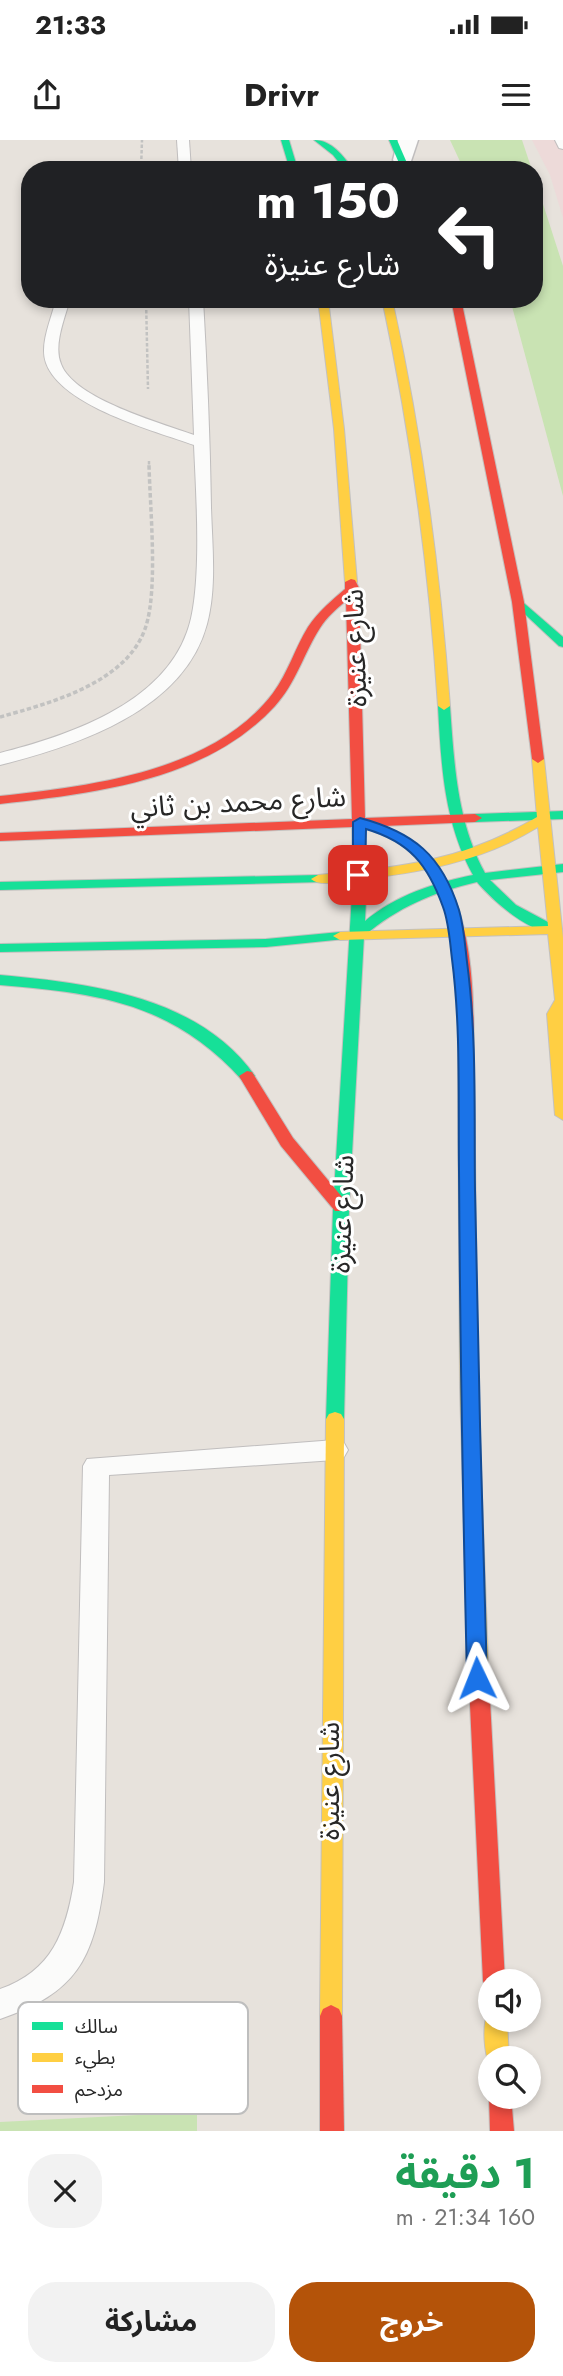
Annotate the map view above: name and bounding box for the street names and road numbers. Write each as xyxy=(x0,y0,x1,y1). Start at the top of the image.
street label: شارع عنيزة xyxy=(332,588,378,708)
street label: شارع محمد بن ثاني xyxy=(129,776,347,829)
street label: شارع عنيزة xyxy=(319,1154,365,1274)
street label: شارع عنيزة xyxy=(309,1722,350,1840)

